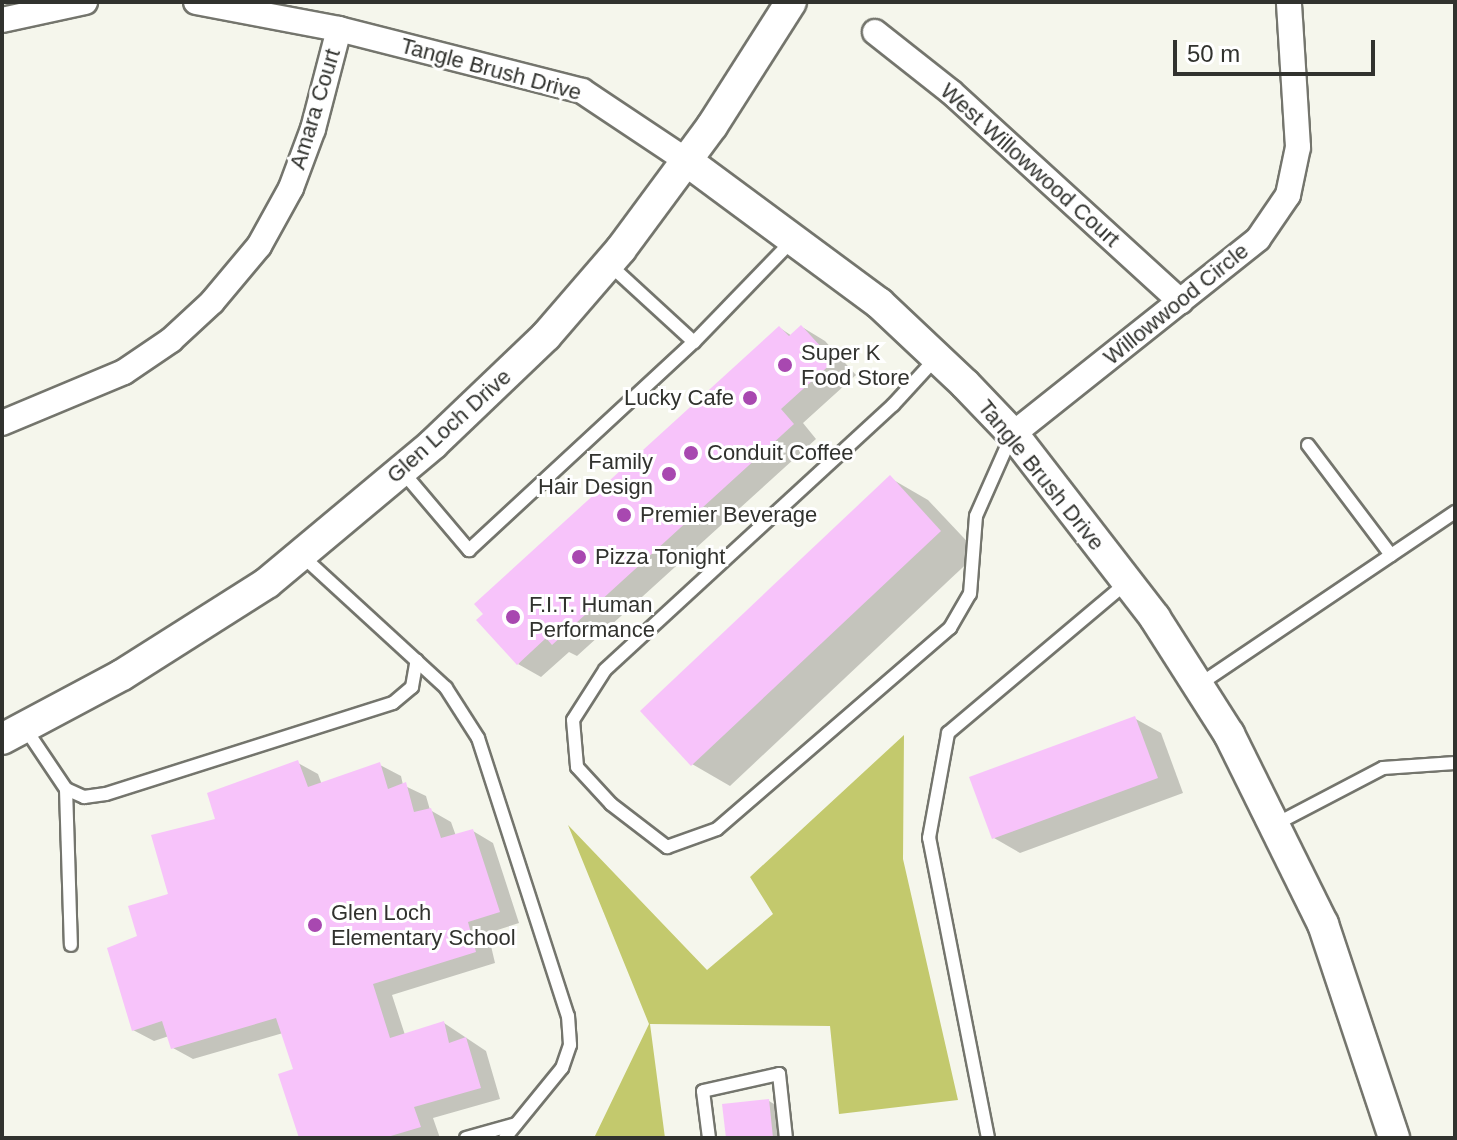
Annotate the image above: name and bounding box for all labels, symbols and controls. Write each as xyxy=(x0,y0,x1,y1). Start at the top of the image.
scale bar xyxy=(1177,24,1379,74)
street label: Tangle Brush Drive xyxy=(398,32,584,106)
text: 50 m xyxy=(1187,40,1240,67)
street label: Amara Court xyxy=(284,46,346,172)
street label: West Willowwood Court xyxy=(935,78,1125,252)
street label: Willowwood Circle xyxy=(1098,238,1254,370)
place label: Super K Food Store xyxy=(801,339,910,390)
marker: Super K Food Store xyxy=(776,356,794,374)
street label: Glen Loch Drive xyxy=(382,363,516,489)
place label: Lucky Cafe xyxy=(624,385,734,411)
marker: Lucky Cafe xyxy=(741,389,759,407)
street label: Tangle Brush Drive xyxy=(972,394,1110,556)
place label: Conduit Coffee xyxy=(707,440,853,466)
marker: Conduit Coffee xyxy=(682,444,700,462)
place label: Family Hair Design xyxy=(538,448,653,500)
marker: Family Hair Design xyxy=(660,465,678,483)
place label: Premier Beverage xyxy=(640,502,817,528)
marker: Premier Beverage xyxy=(615,506,633,524)
place label: Pizza Tonight xyxy=(595,544,726,570)
marker: Pizza Tonight xyxy=(570,548,588,566)
place label: F.I.T. Human Performance xyxy=(529,591,655,642)
marker: F.I.T. Human Performance xyxy=(504,608,522,626)
place label: Glen Loch Elementary School xyxy=(331,899,516,950)
marker: Glen Loch Elementary School xyxy=(306,916,324,934)

